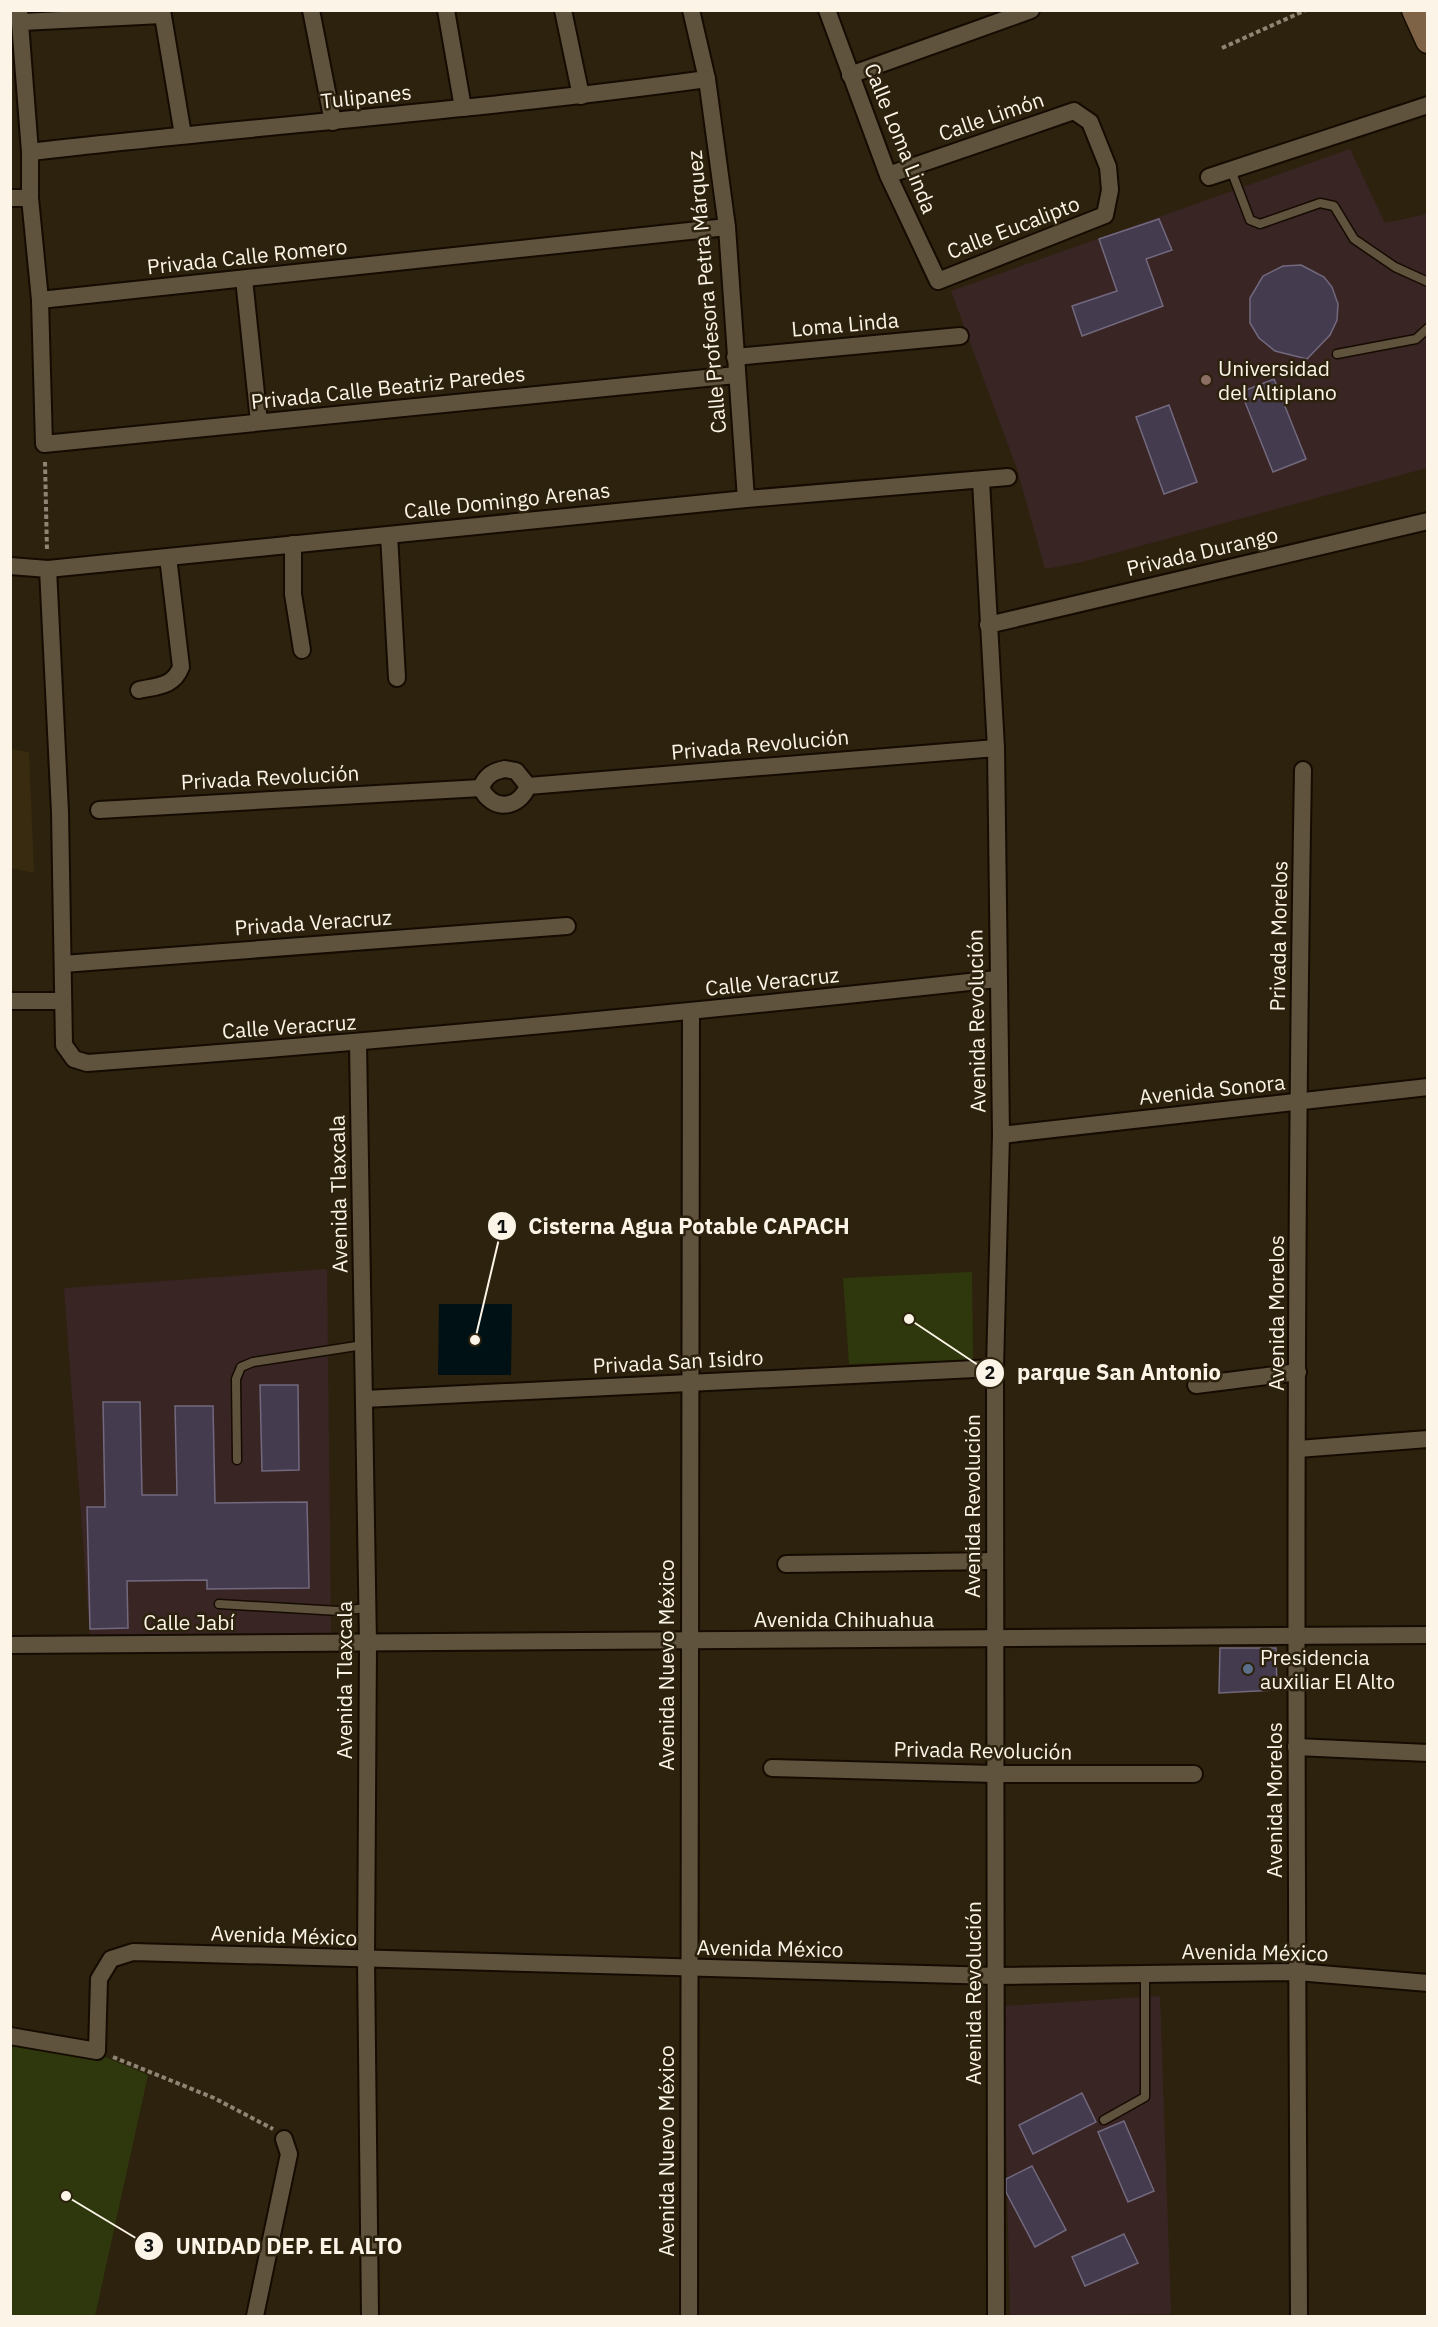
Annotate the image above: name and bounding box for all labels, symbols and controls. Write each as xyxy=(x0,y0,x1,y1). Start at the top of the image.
street label: Calle Loma Linda xyxy=(858,59,944,217)
street label: Tulipanes xyxy=(319,77,413,115)
street label: Calle Limón xyxy=(935,85,1047,147)
street label: Calle Profesora Petra Márquez xyxy=(680,149,732,435)
street label: Calle Eucalipto xyxy=(943,189,1083,265)
street label: Privada Calle Romero xyxy=(145,232,349,280)
street label: Loma Linda xyxy=(790,305,900,343)
place label: Universidad del Altiplano xyxy=(1218,354,1337,406)
street label: Privada Calle Beatriz Paredes xyxy=(250,359,526,415)
marker: Universidad del Altiplano xyxy=(1199,373,1213,387)
street label: Calle Domingo Arenas xyxy=(403,475,611,525)
street label: Privada Durango xyxy=(1123,520,1281,582)
street label: Privada Revolución xyxy=(670,722,850,766)
street label: Privada Revolución xyxy=(180,758,360,796)
street label: Privada Morelos xyxy=(1263,860,1293,1012)
street label: Privada Veracruz xyxy=(233,903,393,941)
street label: Avenida Revolución xyxy=(960,929,992,1113)
street label: Calle Veracruz xyxy=(704,960,841,1002)
street label: Calle Veracruz xyxy=(221,1007,357,1045)
street label: Avenida Sonora xyxy=(1138,1067,1286,1111)
street label: Avenida Tlaxcala xyxy=(323,1115,353,1273)
callout: Cisterna Agua Potable CAPACH xyxy=(487,1206,862,1246)
text: Cisterna Agua Potable CAPACH xyxy=(528,1211,850,1240)
text: 1 xyxy=(497,1215,508,1238)
street label: Avenida Morelos xyxy=(1262,1235,1290,1391)
street label: Privada San Isidro xyxy=(592,1343,764,1379)
callout: parque San Antonio xyxy=(975,1353,1233,1393)
text: parque San Antonio xyxy=(1017,1357,1221,1386)
text: 2 xyxy=(985,1361,995,1384)
street label: Avenida Revolución xyxy=(958,1414,986,1598)
street label: Avenida Nuevo México xyxy=(652,1559,680,1771)
street label: Avenida Tlaxcala xyxy=(330,1601,358,1759)
street label: Avenida Chihuahua xyxy=(754,1605,934,1633)
street label: Calle Jabí xyxy=(143,1608,235,1636)
place label: Presidencia auxiliar El Alto xyxy=(1260,1643,1395,1695)
marker: Presidencia auxiliar El Alto xyxy=(1241,1662,1255,1676)
street label: Avenida Morelos xyxy=(1260,1722,1288,1878)
street label: Privada Revolución xyxy=(893,1734,1073,1766)
street label: Avenida Revolución xyxy=(959,1901,987,2085)
street label: Avenida México xyxy=(210,1918,358,1952)
street label: Avenida México xyxy=(696,1933,844,1963)
street label: Avenida México xyxy=(1181,1937,1329,1967)
street label: Avenida Nuevo México xyxy=(652,2045,680,2257)
callout: UNIDAD DEP. EL ALTO xyxy=(134,2226,415,2266)
text: UNIDAD DEP. EL ALTO xyxy=(175,2231,403,2260)
text: 3 xyxy=(144,2234,154,2257)

